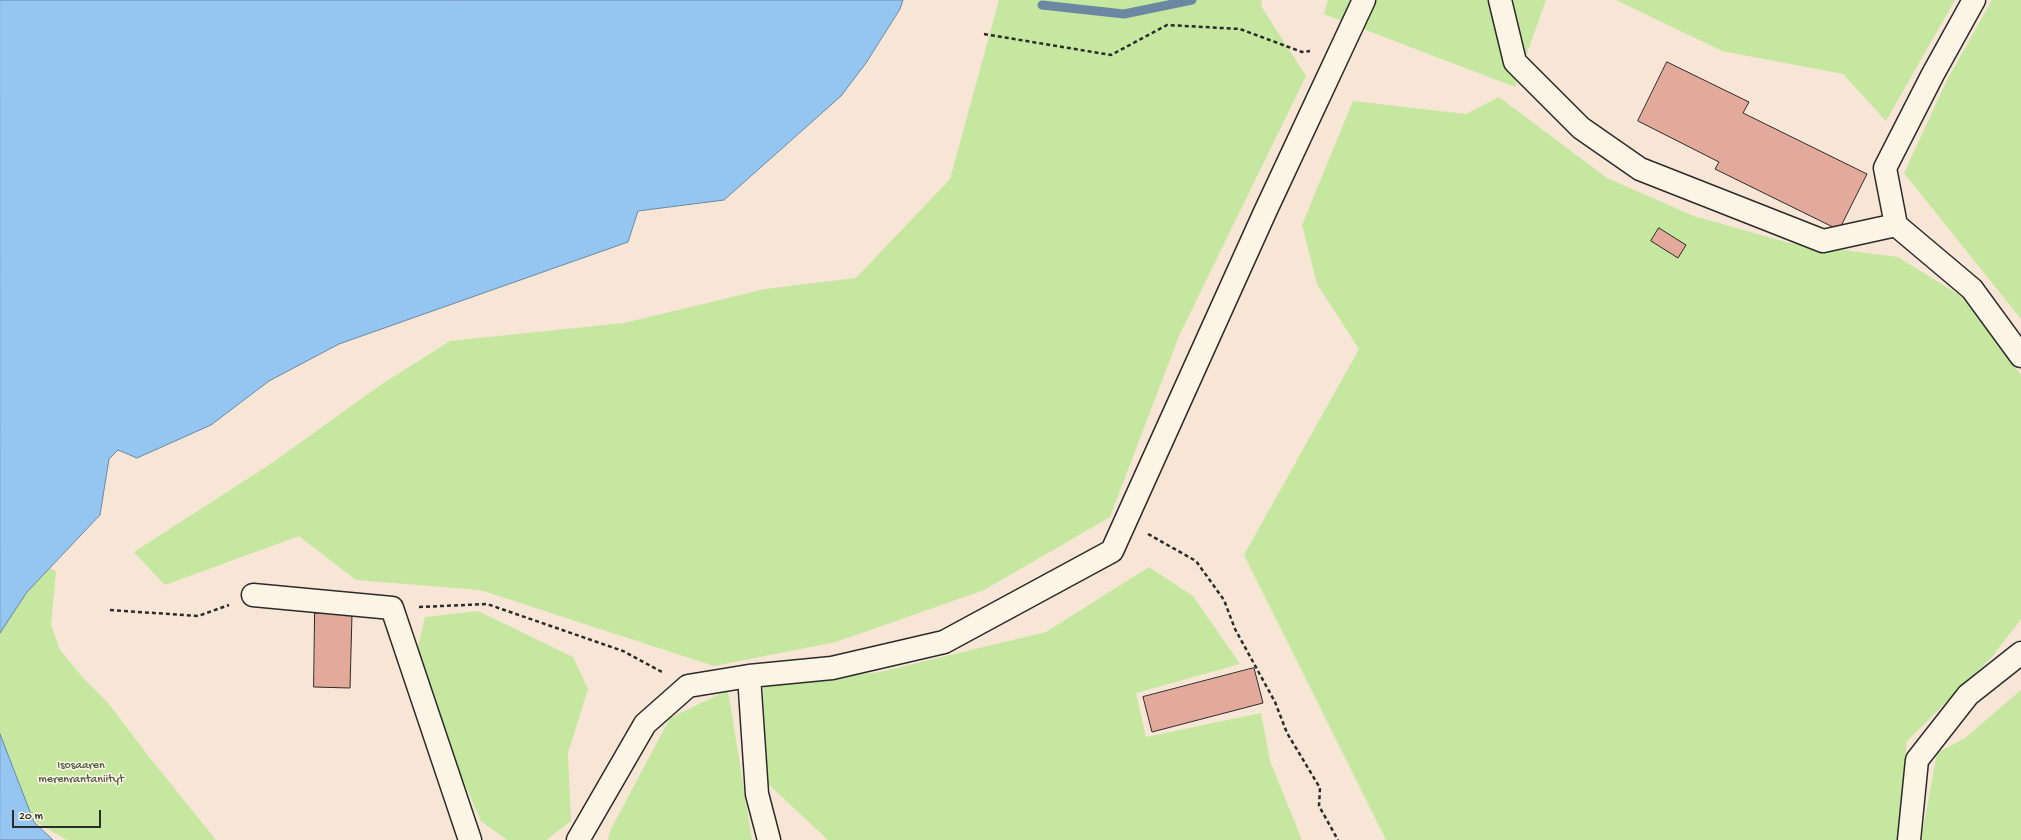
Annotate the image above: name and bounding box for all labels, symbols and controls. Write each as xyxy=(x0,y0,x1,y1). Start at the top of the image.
park label: Isosaaren merenrantaniityt xyxy=(38,759,124,787)
scale bar xyxy=(14,802,103,828)
text: 20 m xyxy=(19,810,43,824)

